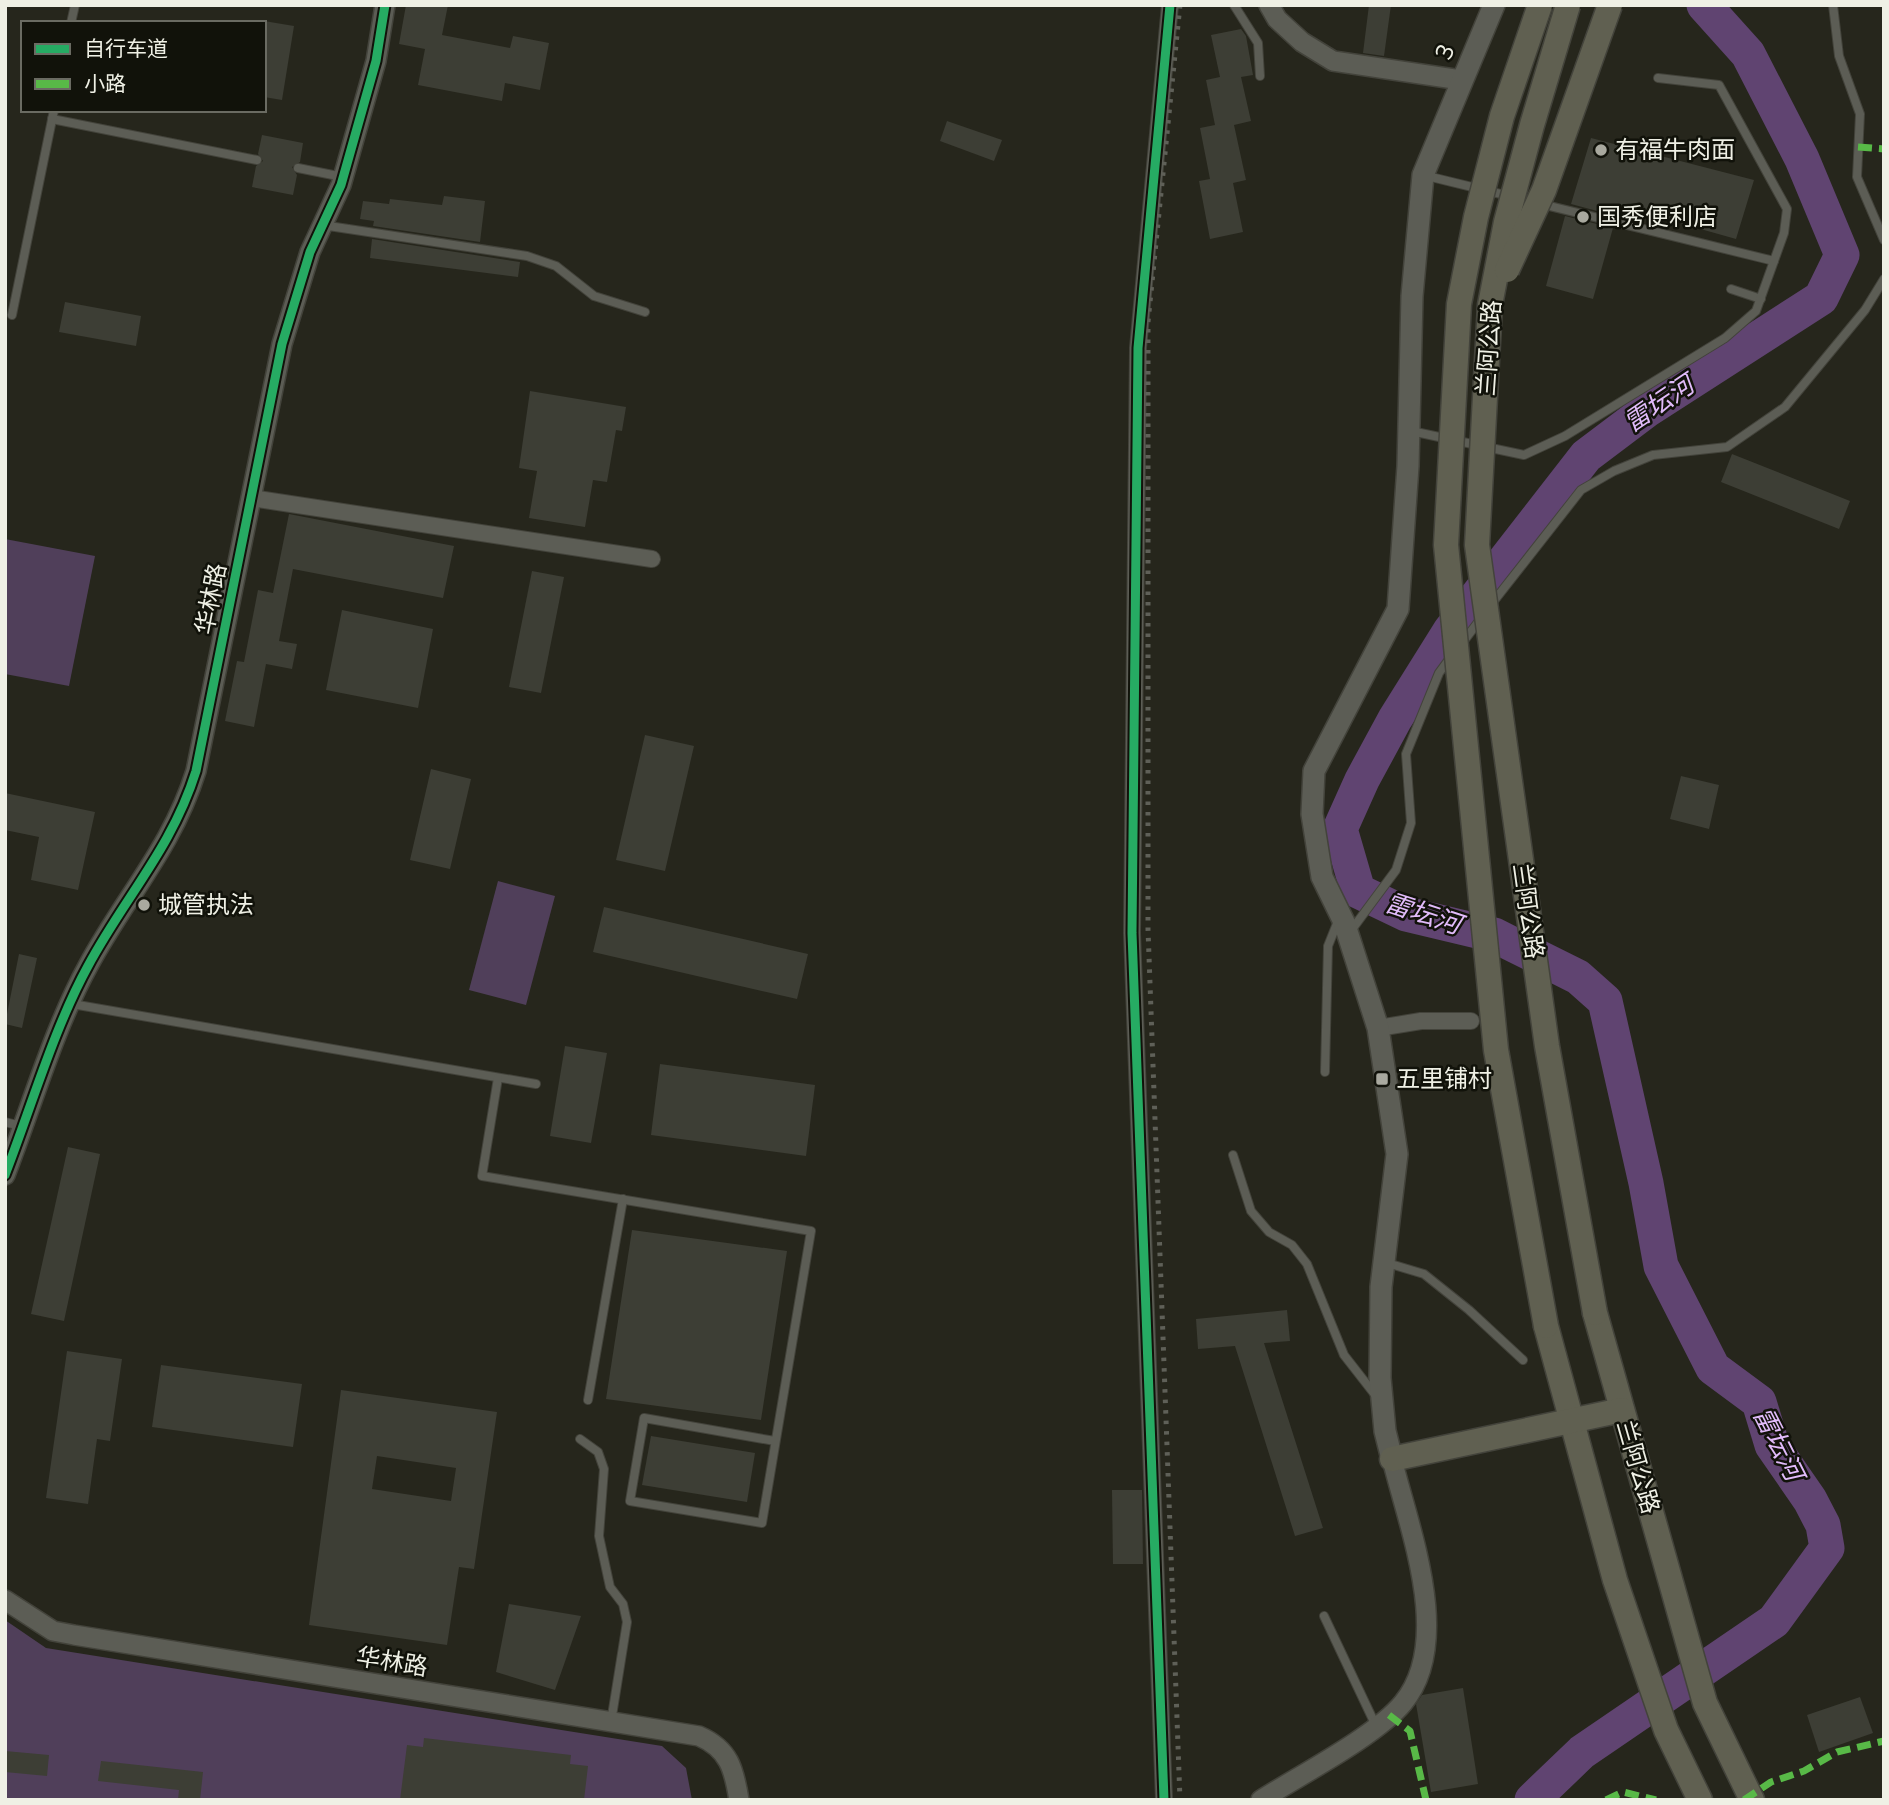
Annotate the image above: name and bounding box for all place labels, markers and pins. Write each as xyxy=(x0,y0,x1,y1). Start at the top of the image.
place label: 有福牛肉面 xyxy=(1615,134,1735,166)
marker: 有福牛肉面 xyxy=(1593,142,1609,158)
place label: 国秀便利店 xyxy=(1597,201,1717,233)
marker: 国秀便利店 xyxy=(1575,209,1591,225)
place label: 城管执法 xyxy=(158,889,254,921)
marker: 城管执法 xyxy=(136,897,152,913)
place label: 五里铺村 xyxy=(1396,1063,1492,1095)
marker: 五里铺村 xyxy=(1374,1071,1390,1087)

